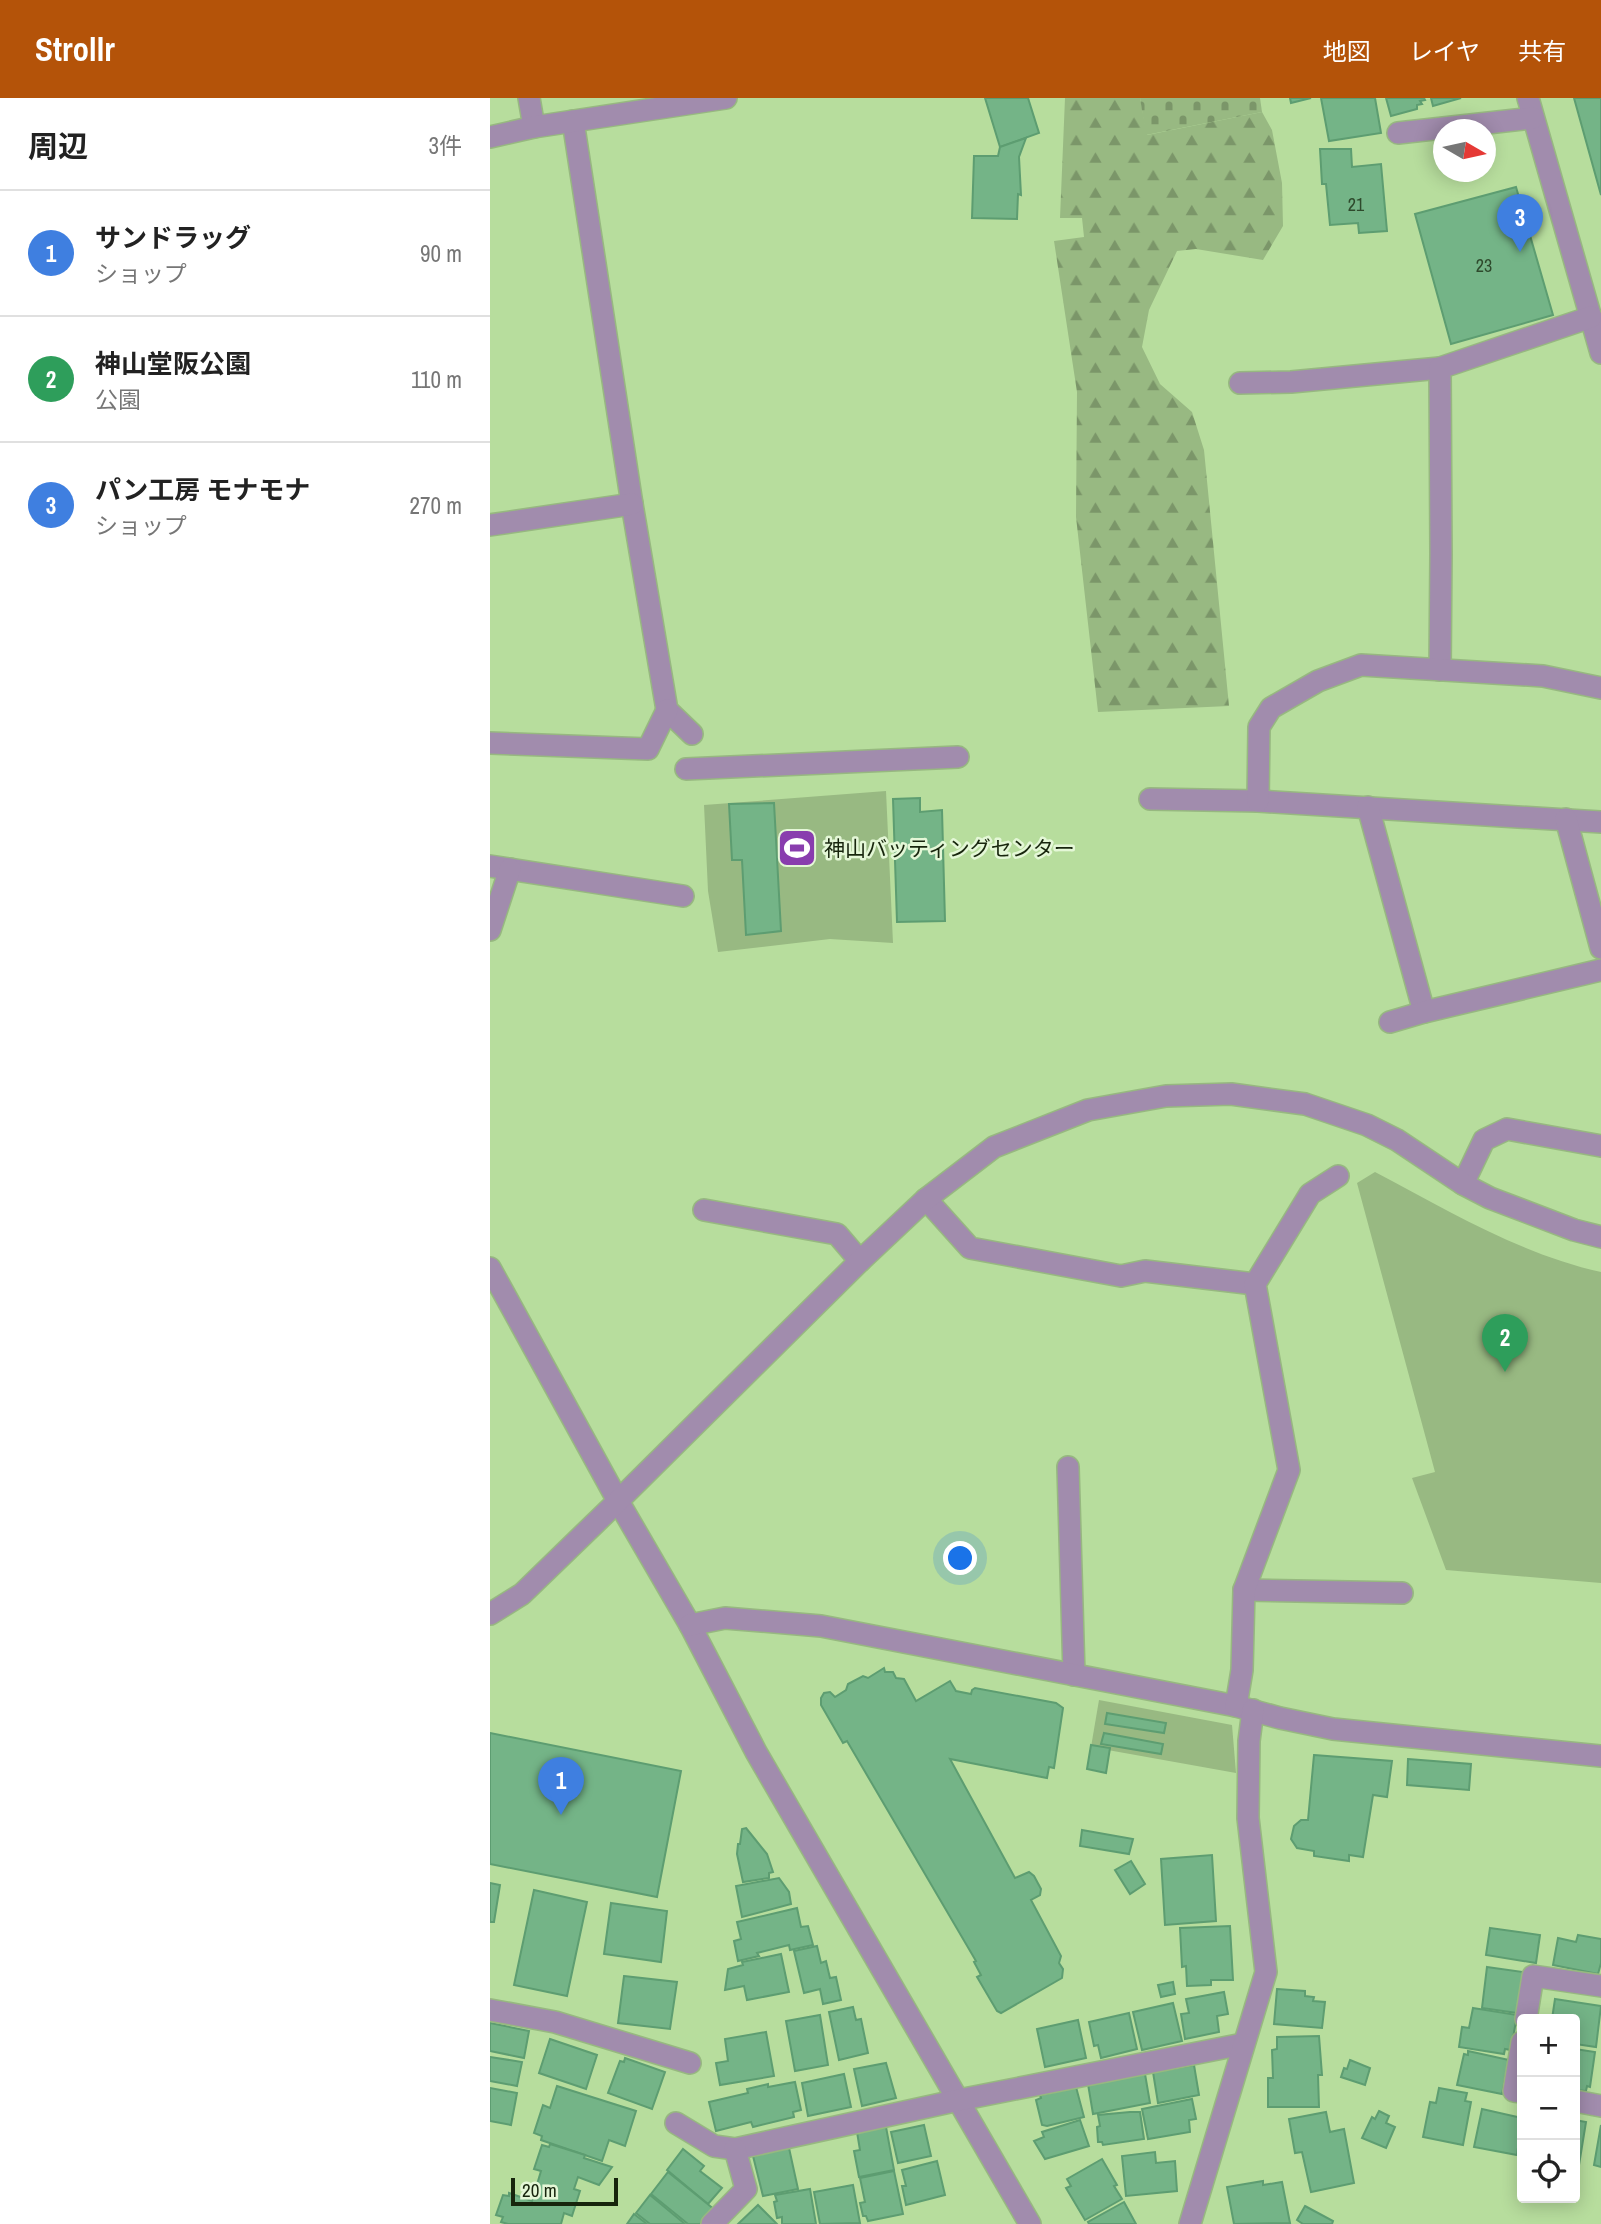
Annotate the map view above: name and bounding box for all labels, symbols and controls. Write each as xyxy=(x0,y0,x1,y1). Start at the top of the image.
text: Strollr xyxy=(35,27,115,71)
text: 地図 xyxy=(1323,35,1371,67)
text: レイヤ xyxy=(1409,35,1480,67)
text: 共有 xyxy=(1518,35,1566,67)
north arrow xyxy=(1433,119,1496,182)
text: 周辺 xyxy=(28,126,88,166)
text: 3件 xyxy=(429,130,462,161)
house number: 21 xyxy=(1348,192,1365,217)
pin: 3 xyxy=(1497,194,1543,252)
text: サンドラッグ xyxy=(95,220,251,255)
text: 1 xyxy=(46,238,56,269)
text: 90 m xyxy=(420,238,462,269)
house number: 23 xyxy=(1476,253,1492,278)
text: ショップ xyxy=(95,258,187,289)
text: 神山堂阪公園 xyxy=(95,346,251,381)
text: 2 xyxy=(46,364,56,395)
text: 110 m xyxy=(411,364,462,395)
text: 公園 xyxy=(95,384,141,415)
text: パン工房 モナモナ xyxy=(95,472,310,507)
text: 3 xyxy=(46,490,56,521)
text: 270 m xyxy=(410,490,462,521)
text: ショップ xyxy=(95,510,187,541)
sports icon: 神山バッティングセンター xyxy=(776,827,818,869)
place label: 神山バッティングセンター xyxy=(824,834,1075,863)
pin: 2 xyxy=(1482,1314,1528,1372)
your location xyxy=(943,1541,977,1575)
pin: 1 xyxy=(538,1757,584,1815)
map controls xyxy=(1517,2014,1580,2203)
button: + xyxy=(1517,2014,1580,2077)
button: − xyxy=(1517,2077,1580,2140)
button: locate xyxy=(1517,2140,1580,2203)
scale bar xyxy=(511,2175,618,2207)
text: 20 m xyxy=(522,2177,557,2203)

